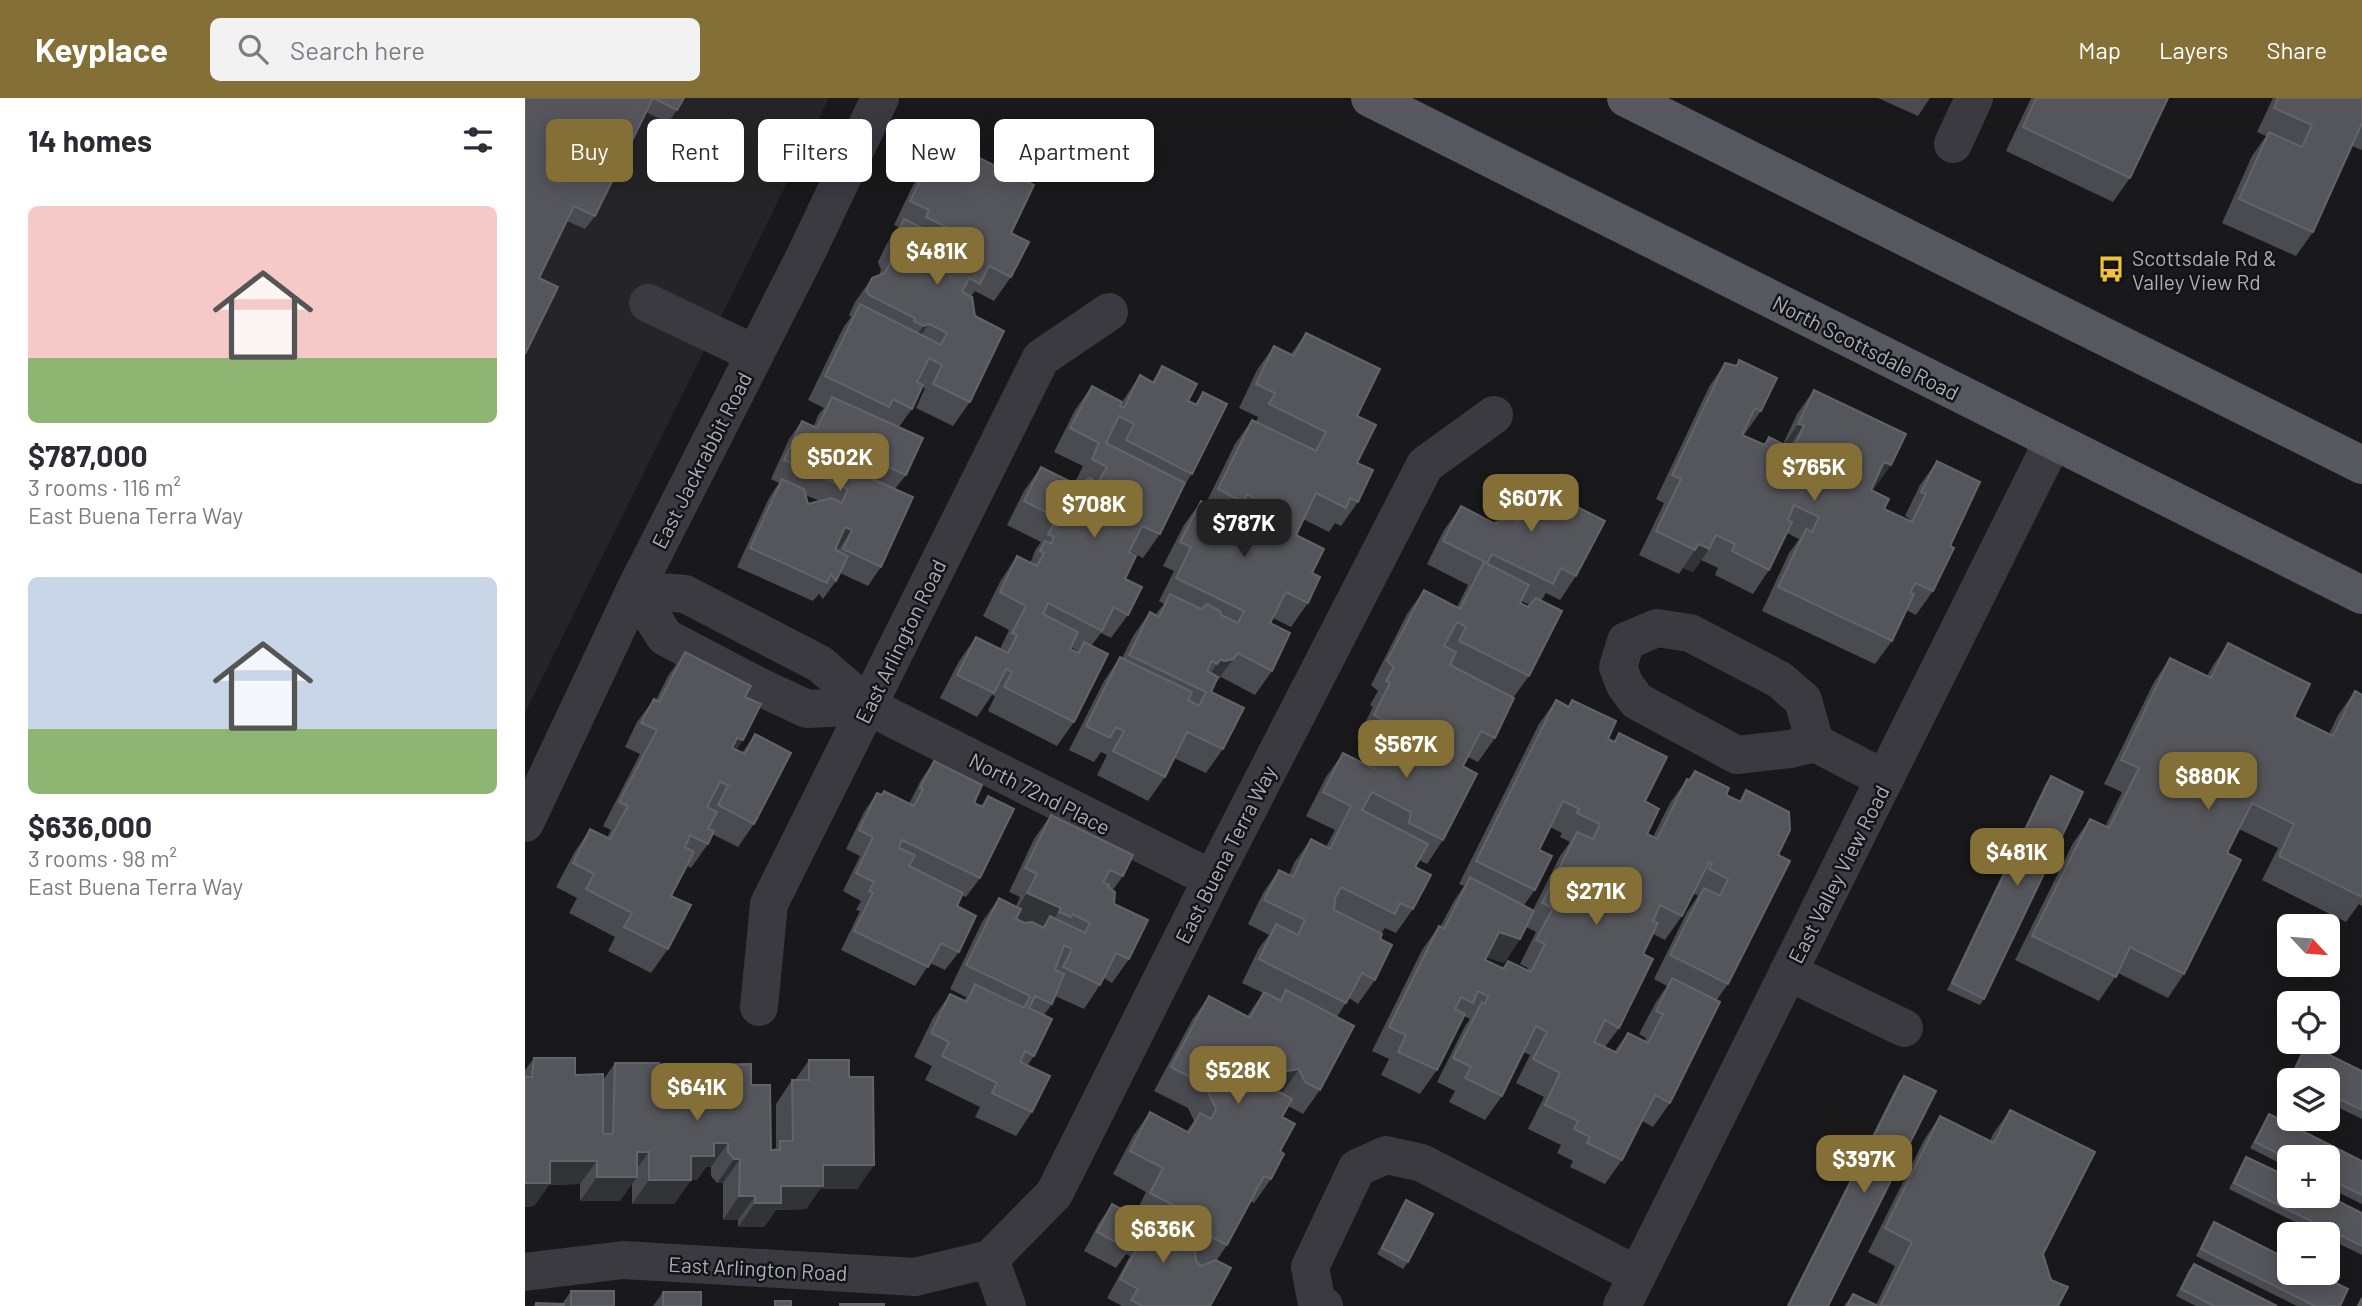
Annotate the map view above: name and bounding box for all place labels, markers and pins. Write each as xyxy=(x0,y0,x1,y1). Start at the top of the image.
pin: $481K xyxy=(888,228,986,287)
place label: Scottsdale Rd & Valley View Rd xyxy=(2132,245,2277,294)
bus stop icon: Scottsdale Rd & Valley View Rd xyxy=(2096,254,2126,284)
pin: $502K xyxy=(791,434,889,493)
pin: $765K xyxy=(1765,444,1863,503)
pin: $607K xyxy=(1482,474,1580,534)
pin: $708K xyxy=(1045,480,1143,540)
pin: $787K xyxy=(1195,500,1293,559)
pin: $567K xyxy=(1357,720,1455,780)
pin: $880K xyxy=(2159,752,2257,812)
pin: $481K xyxy=(1968,828,2066,888)
pin: $271K xyxy=(1547,868,1645,927)
pin: $528K xyxy=(1189,1046,1287,1106)
pin: $641K xyxy=(648,1063,746,1123)
pin: $397K xyxy=(1815,1136,1913,1195)
pin: $636K xyxy=(1114,1206,1212,1265)

